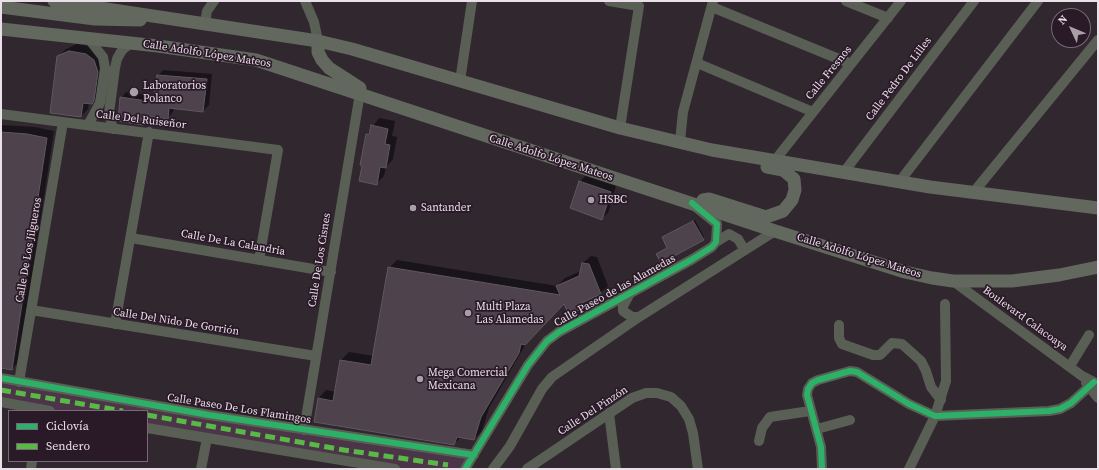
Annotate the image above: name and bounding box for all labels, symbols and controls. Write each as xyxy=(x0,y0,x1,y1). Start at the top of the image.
north arrow xyxy=(1051,8,1091,48)
text: N xyxy=(1055,12,1071,28)
street label: Calle Pedro De Lilles xyxy=(863,35,935,123)
street label: Calle Adolfo López Mateos xyxy=(142,37,272,71)
street label: Calle Fresnos xyxy=(803,43,855,103)
place label: Laboratorios Polanco xyxy=(143,79,206,105)
marker: Laboratorios Polanco xyxy=(128,86,140,98)
street label: Calle Del Ruiseñor xyxy=(95,108,187,132)
street label: Calle Adolfo López Mateos xyxy=(487,132,615,184)
place label: HSBC xyxy=(599,193,627,207)
marker: HSBC xyxy=(586,195,596,205)
street label: Calle De Los Jilgueros xyxy=(13,196,45,304)
place label: Santander xyxy=(421,201,471,215)
marker: Santander xyxy=(408,203,418,213)
street label: Calle De Los Cisnes xyxy=(306,212,334,308)
street label: Calle De La Calandria xyxy=(180,227,286,259)
street label: Calle Adolfo López Mateos xyxy=(795,231,923,281)
street label: Calle Paseo de las Alamedas xyxy=(552,252,678,330)
street label: Boulevard Calacoaya xyxy=(980,284,1070,354)
place label: Multi Plaza Las Alamedas xyxy=(476,300,544,326)
street label: Calle Del Nido De Gorrión xyxy=(112,306,240,338)
marker: Multi Plaza Las Alamedas xyxy=(463,308,473,318)
place label: Mega Comercial Mexicana xyxy=(428,366,508,392)
marker: Mega Comercial Mexicana xyxy=(415,374,425,384)
street label: Calle Del Pinzón xyxy=(556,383,630,439)
street label: Calle Paseo De Los Flamingos xyxy=(166,391,312,427)
legend xyxy=(8,410,148,462)
text: Ciclovía xyxy=(46,418,89,434)
text: Sendero xyxy=(46,438,90,454)

